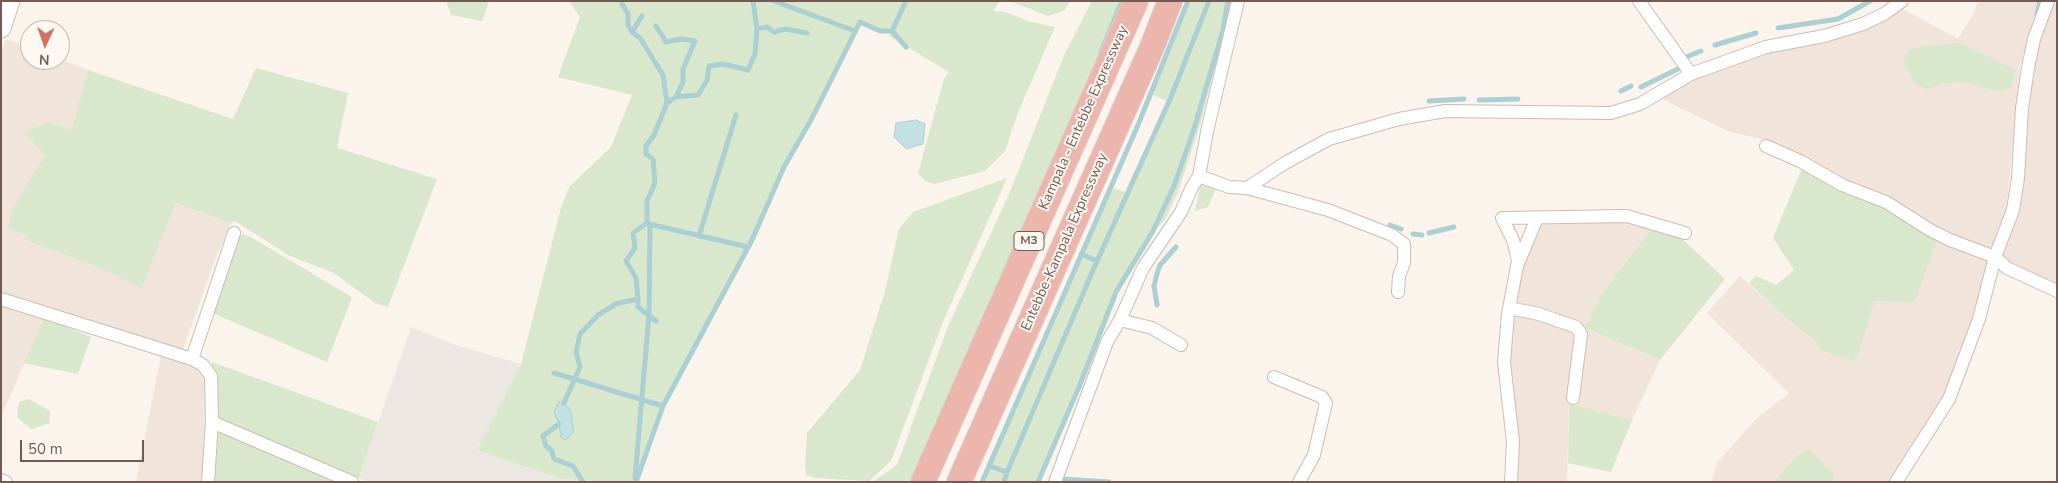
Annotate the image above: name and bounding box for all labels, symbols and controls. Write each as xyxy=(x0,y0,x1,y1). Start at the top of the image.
north arrow xyxy=(20,20,70,70)
street label: Kampala - Entebbe Expressway xyxy=(1036,23,1132,213)
text: N xyxy=(39,50,50,69)
street label: Entebbe-Kampala Expressway xyxy=(1018,151,1112,333)
road number: M3 xyxy=(1014,232,1044,250)
scale bar xyxy=(22,430,146,462)
text: 50 m xyxy=(28,439,63,459)

